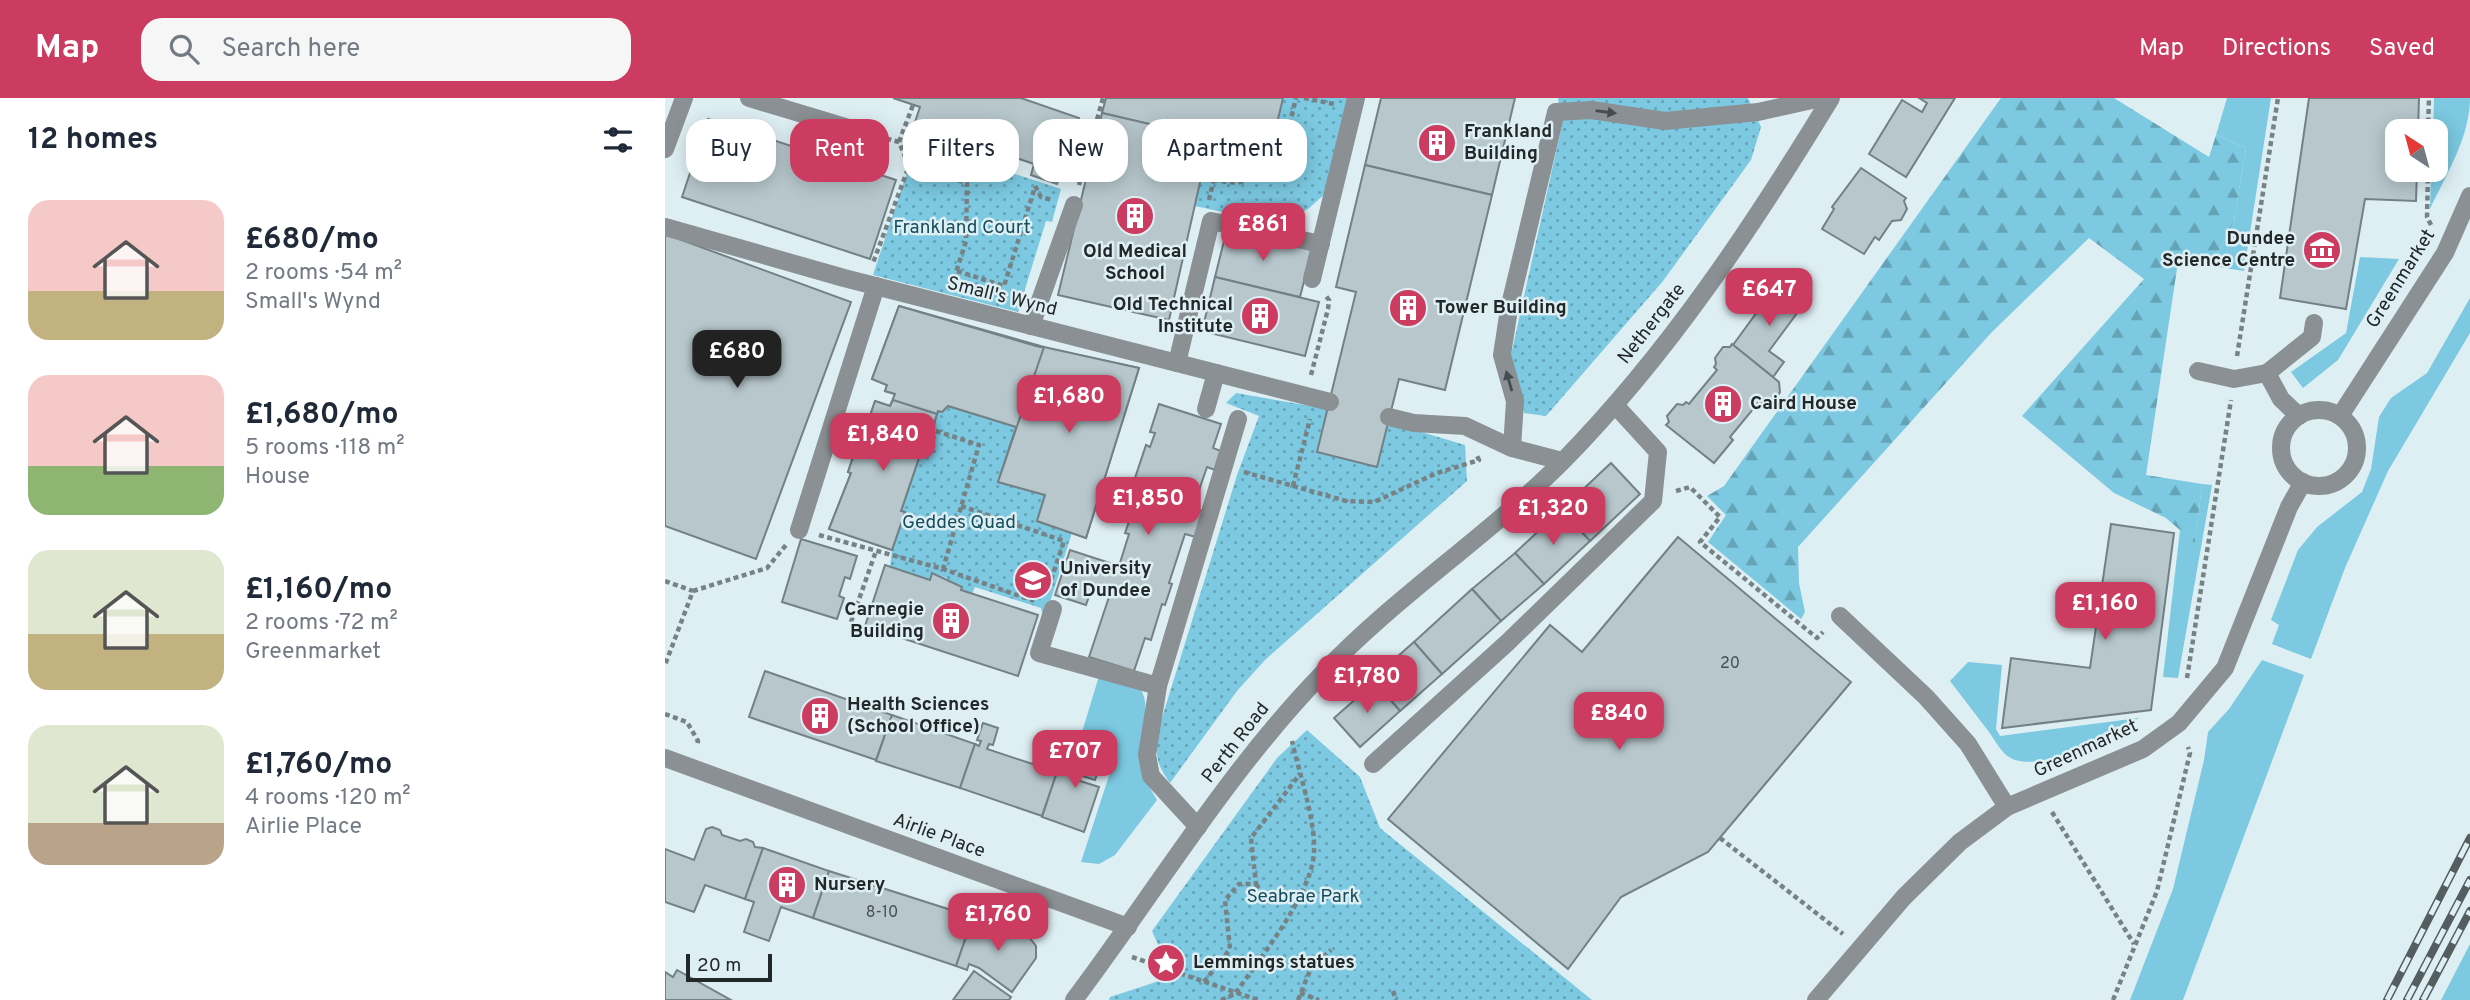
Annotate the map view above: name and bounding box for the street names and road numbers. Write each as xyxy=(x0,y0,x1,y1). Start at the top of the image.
street label: Greenmarket xyxy=(2361,225,2441,333)
street label: Small's Wynd xyxy=(945,272,1059,322)
street label: Nethergate xyxy=(1613,279,1691,369)
street label: Perth Road xyxy=(1197,698,1275,788)
street label: Greenmarket xyxy=(2030,714,2142,784)
street label: Airlie Place xyxy=(889,808,989,864)

